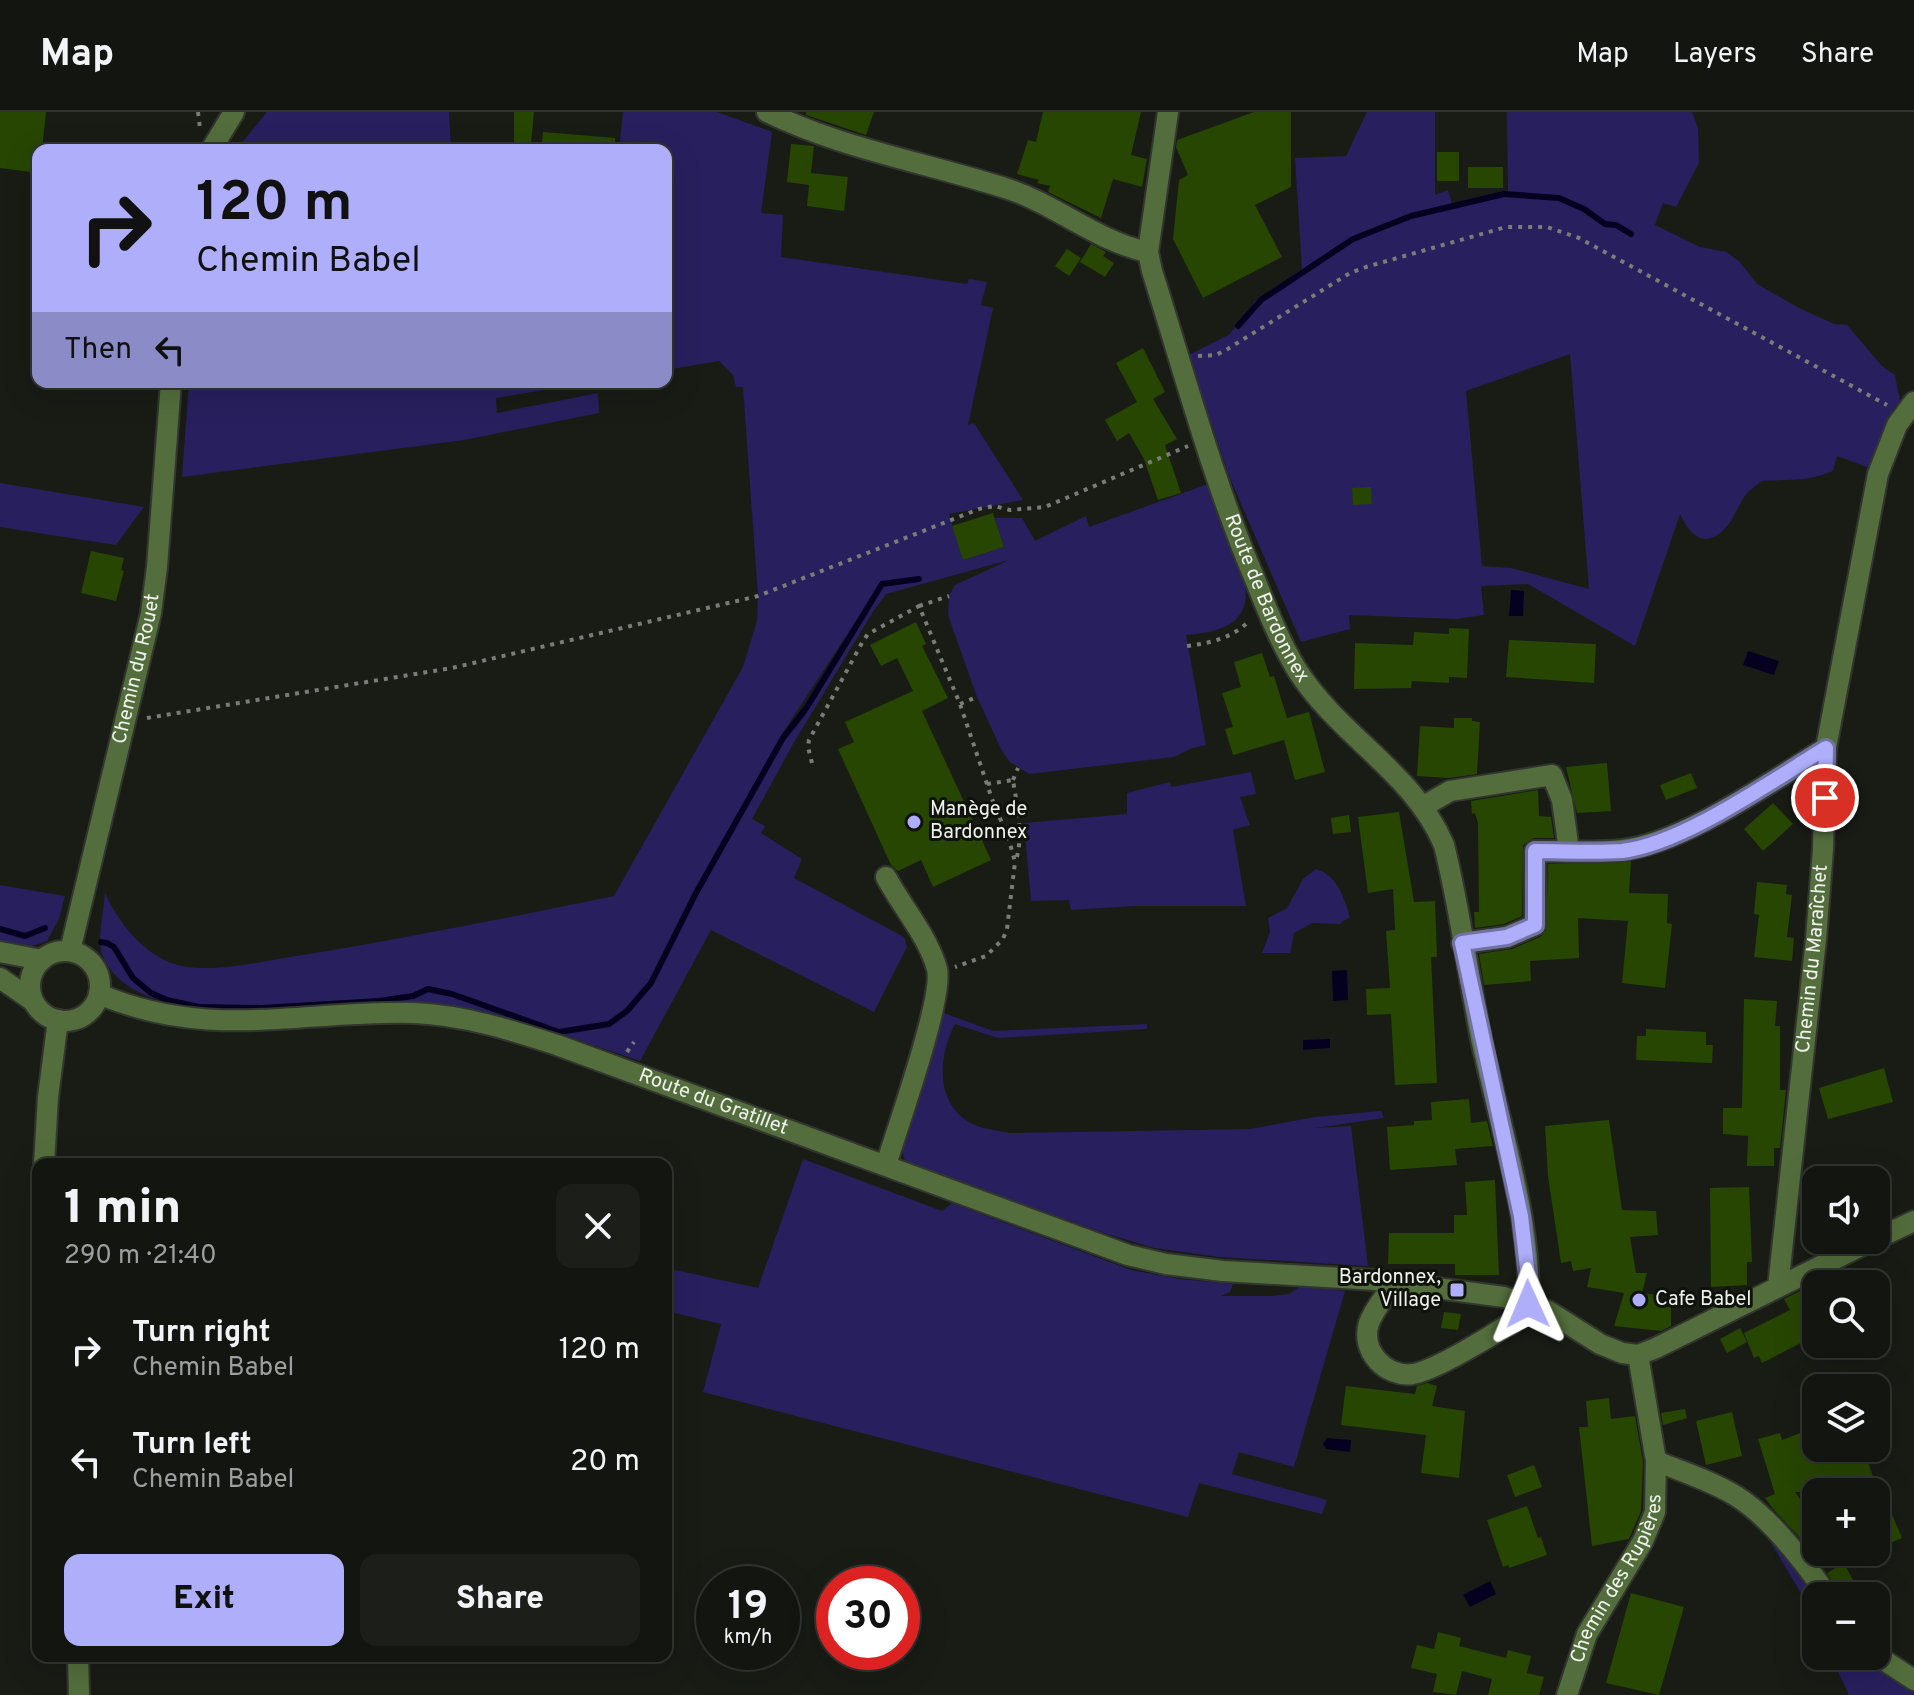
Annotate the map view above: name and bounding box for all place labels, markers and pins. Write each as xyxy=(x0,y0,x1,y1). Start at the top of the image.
pin xyxy=(1791,764,1859,832)
place label: Manège de Bardonnex xyxy=(930,797,1027,846)
marker: Manège de Bardonnex xyxy=(905,813,923,831)
place label: Bardonnex, Village xyxy=(1339,1265,1441,1314)
marker: Bardonnex, Village xyxy=(1448,1281,1466,1299)
place label: Cafe Babel xyxy=(1655,1287,1751,1313)
marker: Cafe Babel xyxy=(1630,1291,1648,1309)

